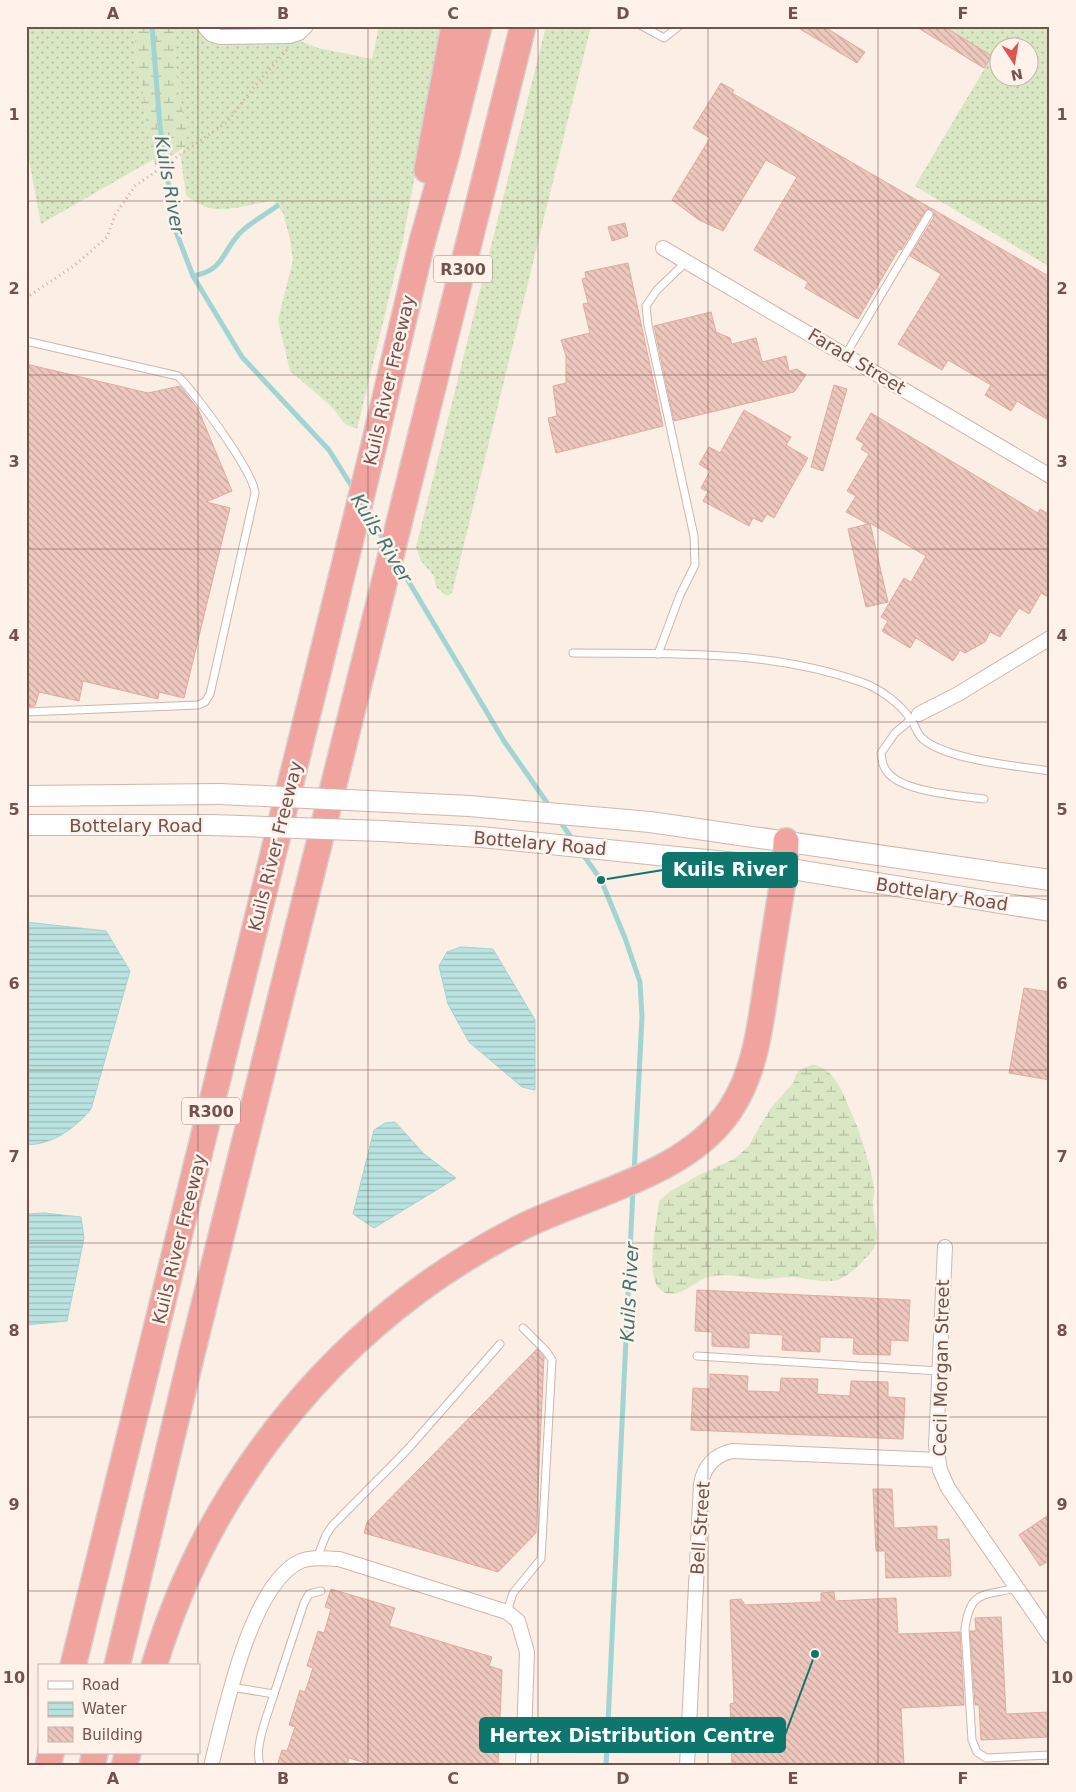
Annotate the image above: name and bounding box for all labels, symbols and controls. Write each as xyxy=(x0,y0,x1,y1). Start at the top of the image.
text: A xyxy=(107,4,120,23)
text: B xyxy=(277,4,289,23)
text: C xyxy=(447,4,459,23)
text: D xyxy=(616,4,630,23)
text: E xyxy=(788,4,798,23)
text: F xyxy=(958,4,968,23)
north arrow xyxy=(988,38,1038,88)
text: N xyxy=(1009,66,1024,84)
text: 1 xyxy=(8,105,20,124)
text: 1 xyxy=(1056,105,1068,124)
water label: Kuils River xyxy=(151,134,190,237)
road number: R300 xyxy=(434,255,492,282)
text: 2 xyxy=(8,279,20,298)
text: 2 xyxy=(1056,279,1068,298)
street label: Kuils River Freeway xyxy=(359,292,419,467)
street label: Farad Street xyxy=(804,324,910,398)
text: 3 xyxy=(8,452,20,471)
text: 3 xyxy=(1056,452,1068,471)
water label: Kuils River xyxy=(347,490,418,587)
text: 4 xyxy=(8,626,20,645)
text: 4 xyxy=(1056,626,1068,645)
street label: Kuils River Freeway xyxy=(244,759,306,933)
text: 5 xyxy=(8,800,20,819)
text: 5 xyxy=(1056,800,1068,819)
street label: Bottelary Road xyxy=(69,815,203,836)
street label: Bottelary Road xyxy=(473,827,607,859)
callout: Kuils River xyxy=(663,853,797,887)
text: Kuils River xyxy=(673,858,788,880)
street label: Bottelary Road xyxy=(874,873,1010,915)
text: 6 xyxy=(8,974,20,993)
text: 6 xyxy=(1056,974,1068,993)
road number: R300 xyxy=(182,1098,240,1124)
text: 7 xyxy=(8,1147,20,1166)
text: 7 xyxy=(1056,1147,1068,1166)
street label: Kuils River Freeway xyxy=(148,1152,210,1326)
water label: Kuils River xyxy=(615,1240,643,1342)
street label: Cecil Morgan Street xyxy=(929,1279,953,1457)
text: 8 xyxy=(8,1321,20,1340)
text: 8 xyxy=(1056,1321,1068,1340)
street label: Bell Street xyxy=(686,1480,714,1576)
text: 9 xyxy=(8,1495,20,1514)
text: 9 xyxy=(1056,1495,1068,1514)
legend xyxy=(38,1664,200,1754)
text: 10 xyxy=(3,1668,25,1687)
text: 10 xyxy=(1051,1668,1073,1687)
text: Road xyxy=(82,1676,120,1694)
text: Water xyxy=(82,1700,127,1718)
callout: Hertex Distribution Centre xyxy=(480,1718,785,1752)
text: Hertex Distribution Centre xyxy=(489,1724,775,1746)
text: Building xyxy=(82,1726,143,1744)
text: A xyxy=(107,1769,120,1788)
text: B xyxy=(277,1769,289,1788)
text: C xyxy=(447,1769,459,1788)
text: D xyxy=(616,1769,630,1788)
text: E xyxy=(788,1769,798,1788)
text: F xyxy=(958,1769,968,1788)

